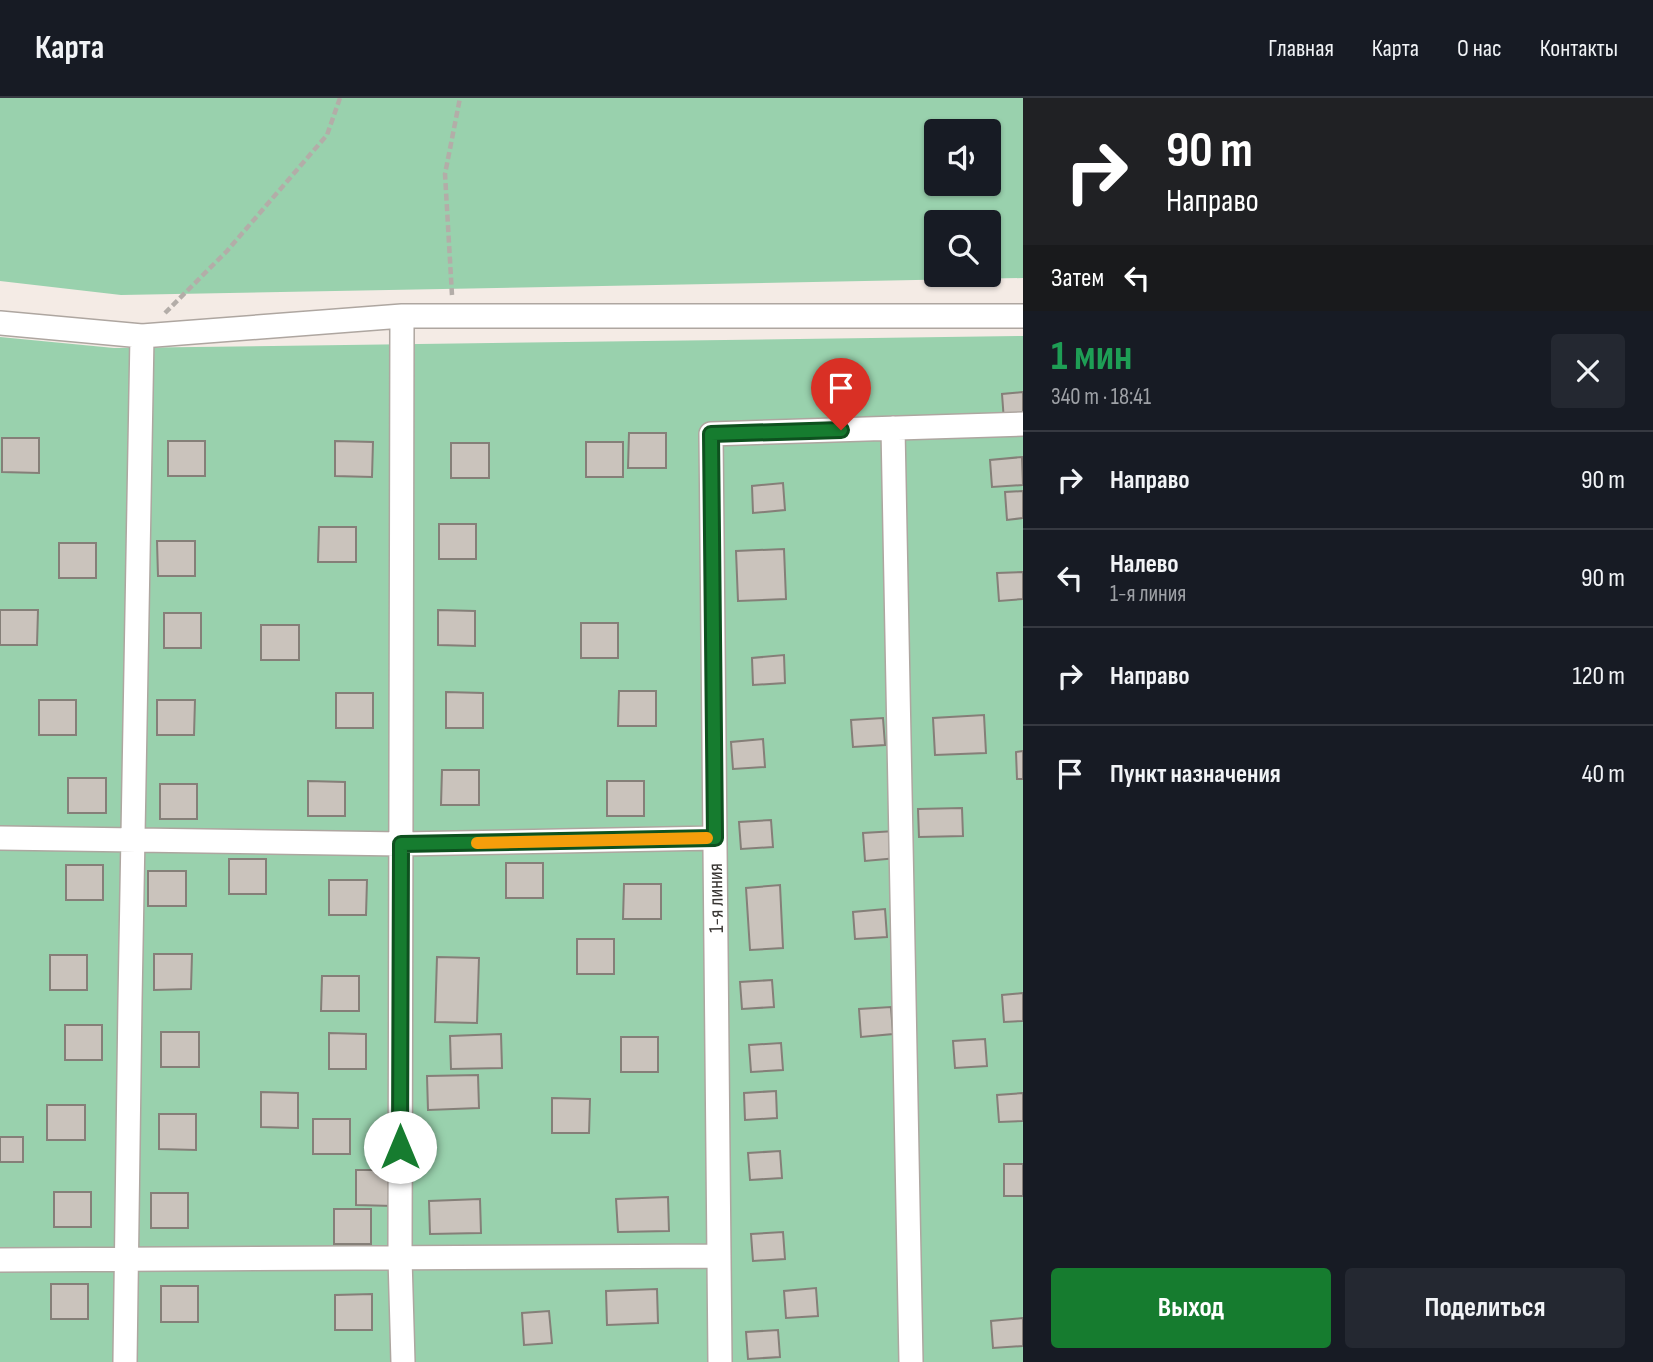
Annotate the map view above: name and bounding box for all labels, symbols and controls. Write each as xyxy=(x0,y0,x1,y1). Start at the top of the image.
text: Карта xyxy=(35,28,104,68)
text: Главная xyxy=(1268,34,1334,63)
text: Карта xyxy=(1372,34,1419,63)
text: О нас xyxy=(1457,34,1502,63)
text: Контакты xyxy=(1540,34,1618,63)
map controls xyxy=(924,119,1001,287)
button: sound xyxy=(924,119,1001,196)
text: 90 m xyxy=(1166,122,1253,181)
icon: right xyxy=(1051,126,1142,217)
text: Направо xyxy=(1166,182,1259,221)
button: search xyxy=(924,210,1001,287)
icon: left xyxy=(1118,259,1156,297)
text: Затем xyxy=(1051,263,1104,294)
text: 1 мин xyxy=(1051,331,1132,382)
button: close xyxy=(1551,334,1625,408)
pin xyxy=(811,358,871,430)
icon: arrive xyxy=(822,369,860,407)
text: 340 m · 18:41 xyxy=(1051,383,1151,411)
icon: right xyxy=(1051,461,1089,499)
text: Направо xyxy=(1110,465,1189,496)
text: 90 m xyxy=(1581,465,1625,496)
text: Налево xyxy=(1110,549,1179,580)
icon: left xyxy=(1051,559,1089,597)
text: 90 m xyxy=(1581,563,1625,594)
text: 1-я линия xyxy=(1110,580,1186,608)
icon: right xyxy=(1051,657,1089,695)
text: Направо xyxy=(1110,661,1189,692)
text: 120 m xyxy=(1572,661,1625,692)
icon: arrive xyxy=(1051,755,1089,793)
text: Пункт назначения xyxy=(1110,759,1281,790)
text: 40 m xyxy=(1582,759,1625,790)
street label: 1-я линия xyxy=(703,863,729,933)
position arrow xyxy=(363,1110,437,1184)
button: Выход xyxy=(1051,1268,1331,1348)
button: Поделиться xyxy=(1345,1268,1625,1348)

